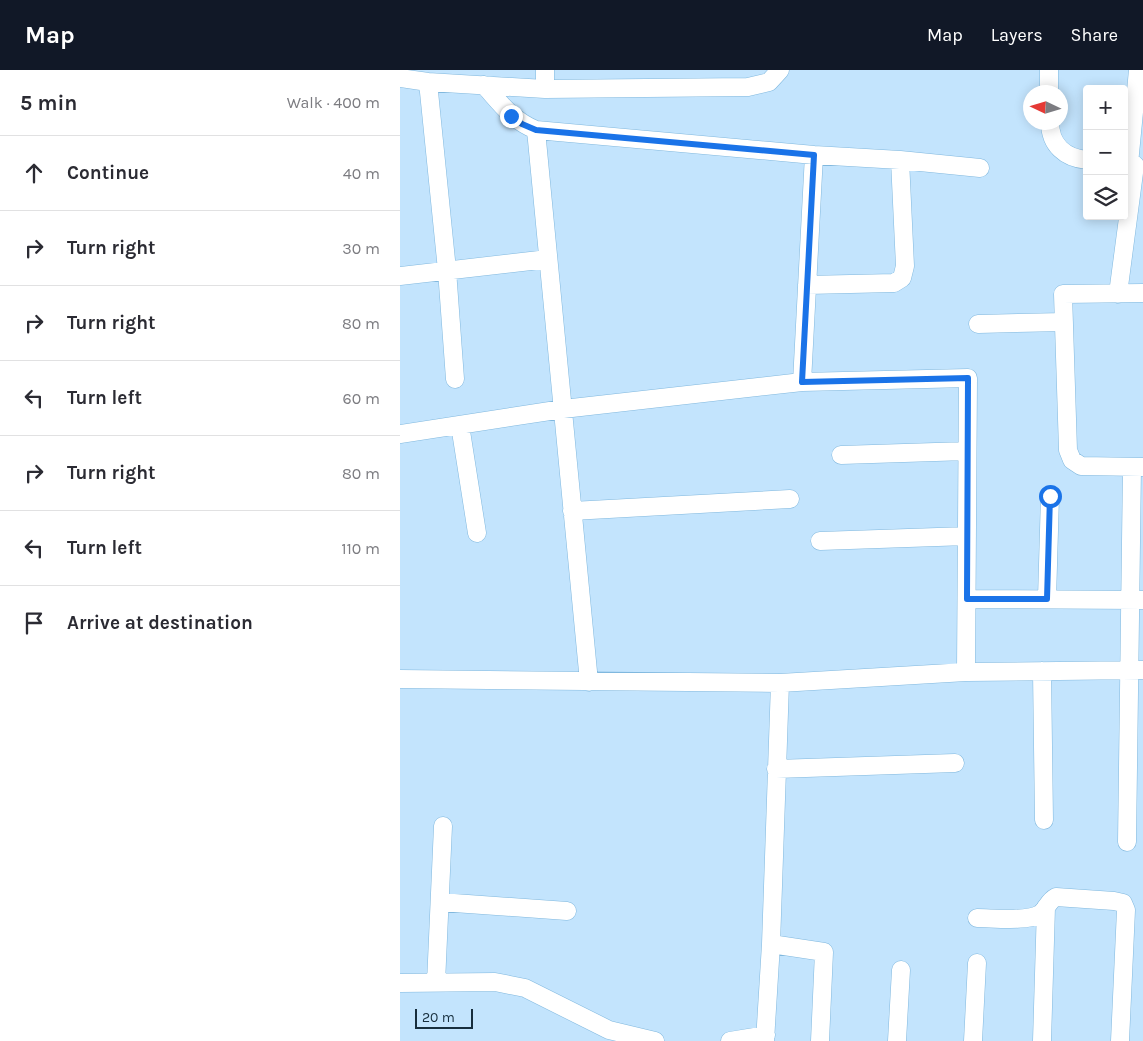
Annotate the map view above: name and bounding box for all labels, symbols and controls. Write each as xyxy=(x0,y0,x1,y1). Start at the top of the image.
text: Map xyxy=(25,21,75,49)
text: Map xyxy=(927,24,963,46)
text: Layers xyxy=(991,24,1043,46)
text: Share xyxy=(1071,24,1118,46)
north arrow xyxy=(1023,85,1068,130)
map controls xyxy=(1083,85,1128,220)
button: + xyxy=(1083,85,1128,130)
text: 5 min xyxy=(20,91,77,115)
text: Walk · 400 m xyxy=(287,93,380,112)
route end xyxy=(500,105,523,128)
button: − xyxy=(1083,130,1128,175)
icon: ahead xyxy=(20,159,48,187)
text: Continue xyxy=(67,162,149,184)
text: 40 m xyxy=(343,164,380,183)
button: layers xyxy=(1083,175,1128,220)
icon: right xyxy=(20,234,48,262)
text: Turn right xyxy=(67,237,156,259)
text: 30 m xyxy=(342,239,380,258)
icon: right xyxy=(20,309,48,337)
text: Turn right xyxy=(67,312,156,334)
text: 80 m xyxy=(342,314,380,333)
icon: left xyxy=(20,384,48,412)
text: Turn left xyxy=(67,387,142,409)
text: 60 m xyxy=(343,389,380,408)
icon: right xyxy=(20,459,48,487)
text: Turn right xyxy=(67,462,156,484)
text: 80 m xyxy=(342,464,380,483)
route start xyxy=(1039,485,1062,508)
icon: left xyxy=(20,534,48,562)
text: Turn left xyxy=(67,537,142,559)
text: 110 m xyxy=(341,539,380,558)
icon: arrive xyxy=(20,609,48,637)
text: Arrive at destination xyxy=(67,612,253,634)
scale bar xyxy=(415,1006,472,1029)
text: 20 m xyxy=(422,1009,455,1026)

